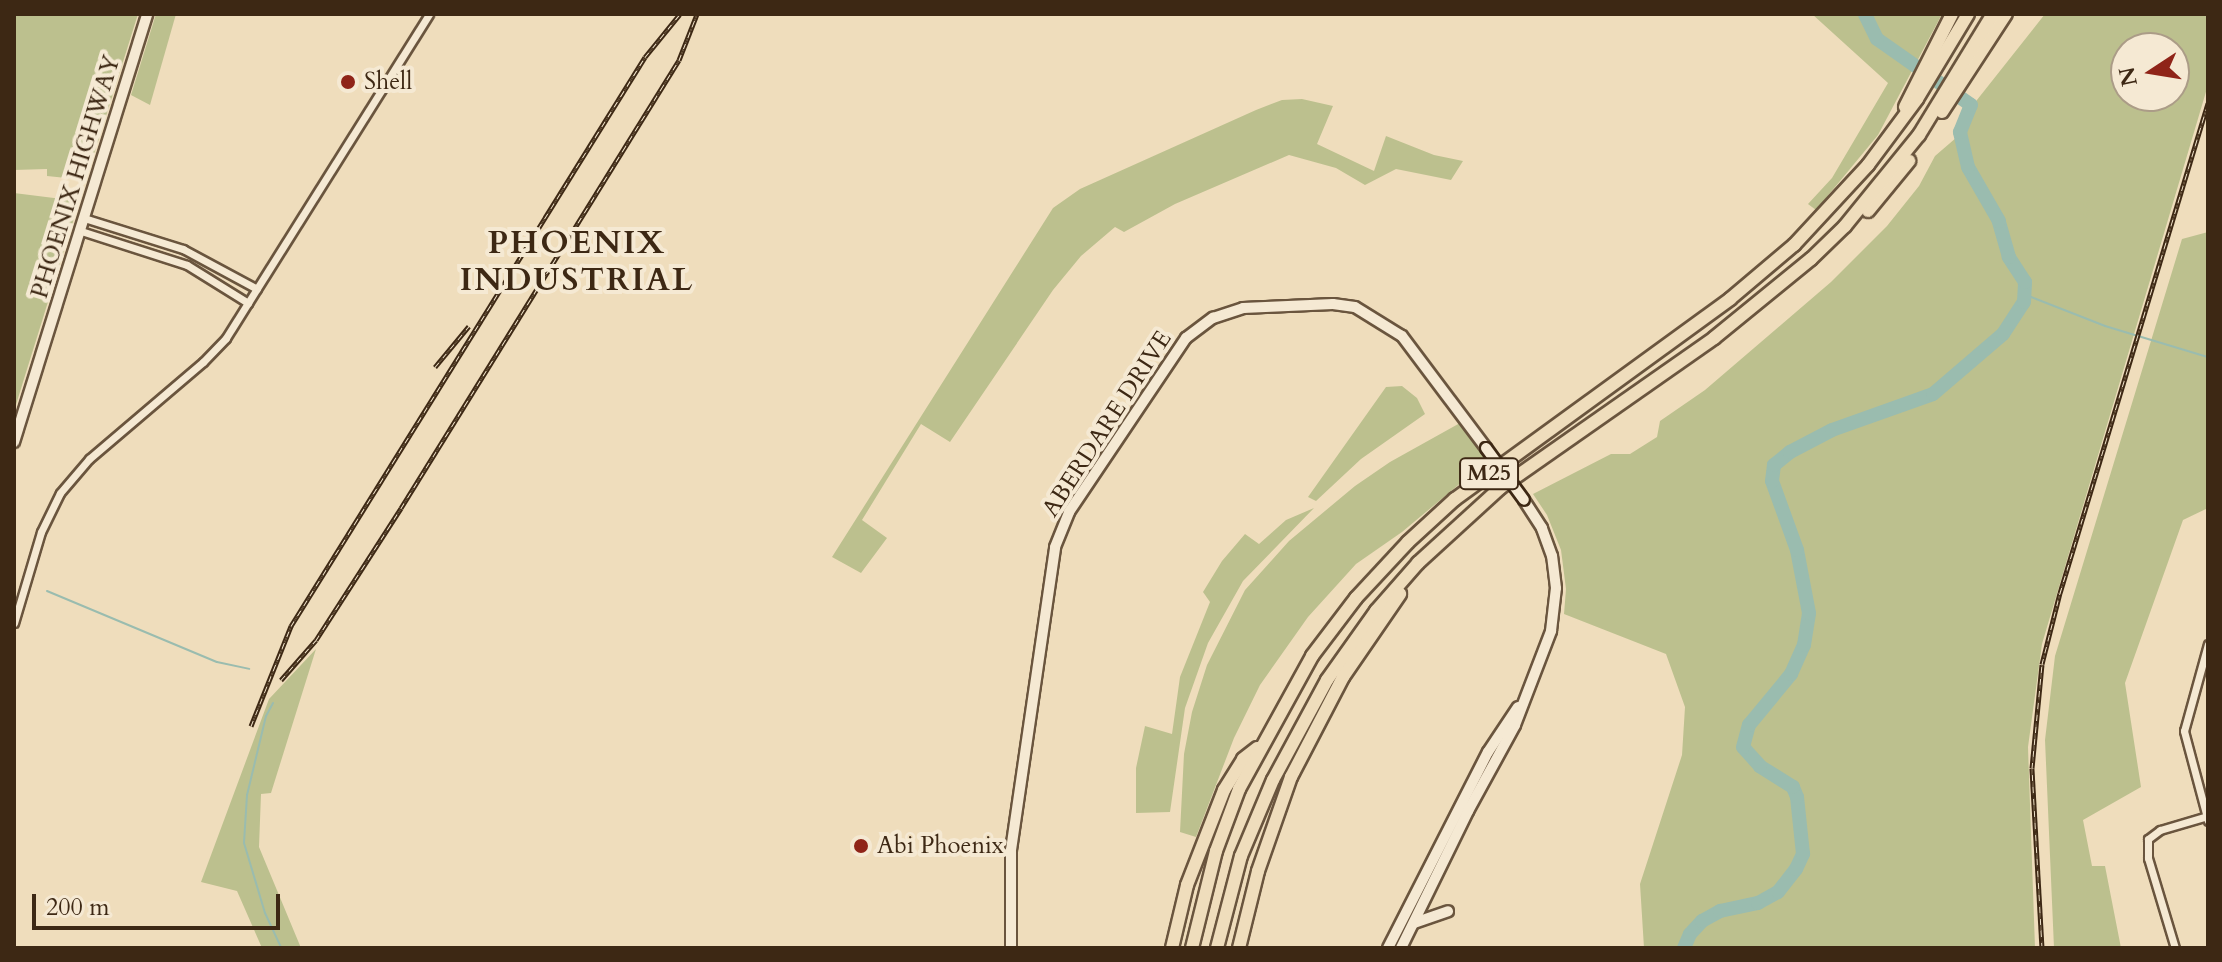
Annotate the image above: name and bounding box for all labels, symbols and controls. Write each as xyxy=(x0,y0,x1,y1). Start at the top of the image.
north arrow xyxy=(2110,32,2190,112)
street label: PHOENIX HIGHWAY xyxy=(25,52,127,302)
text: N xyxy=(2112,64,2145,89)
place label: Shell xyxy=(364,68,412,96)
marker: Shell xyxy=(339,73,357,91)
district label: PHOENIX INDUSTRIAL xyxy=(460,225,694,300)
street label: ABERDARE DRIVE xyxy=(1036,326,1178,522)
road number: M25 xyxy=(1459,456,1519,492)
place label: Abi Phoenix xyxy=(877,832,1004,860)
marker: Abi Phoenix xyxy=(852,837,870,855)
scale bar xyxy=(36,878,284,928)
text: 200 m xyxy=(46,891,110,924)

